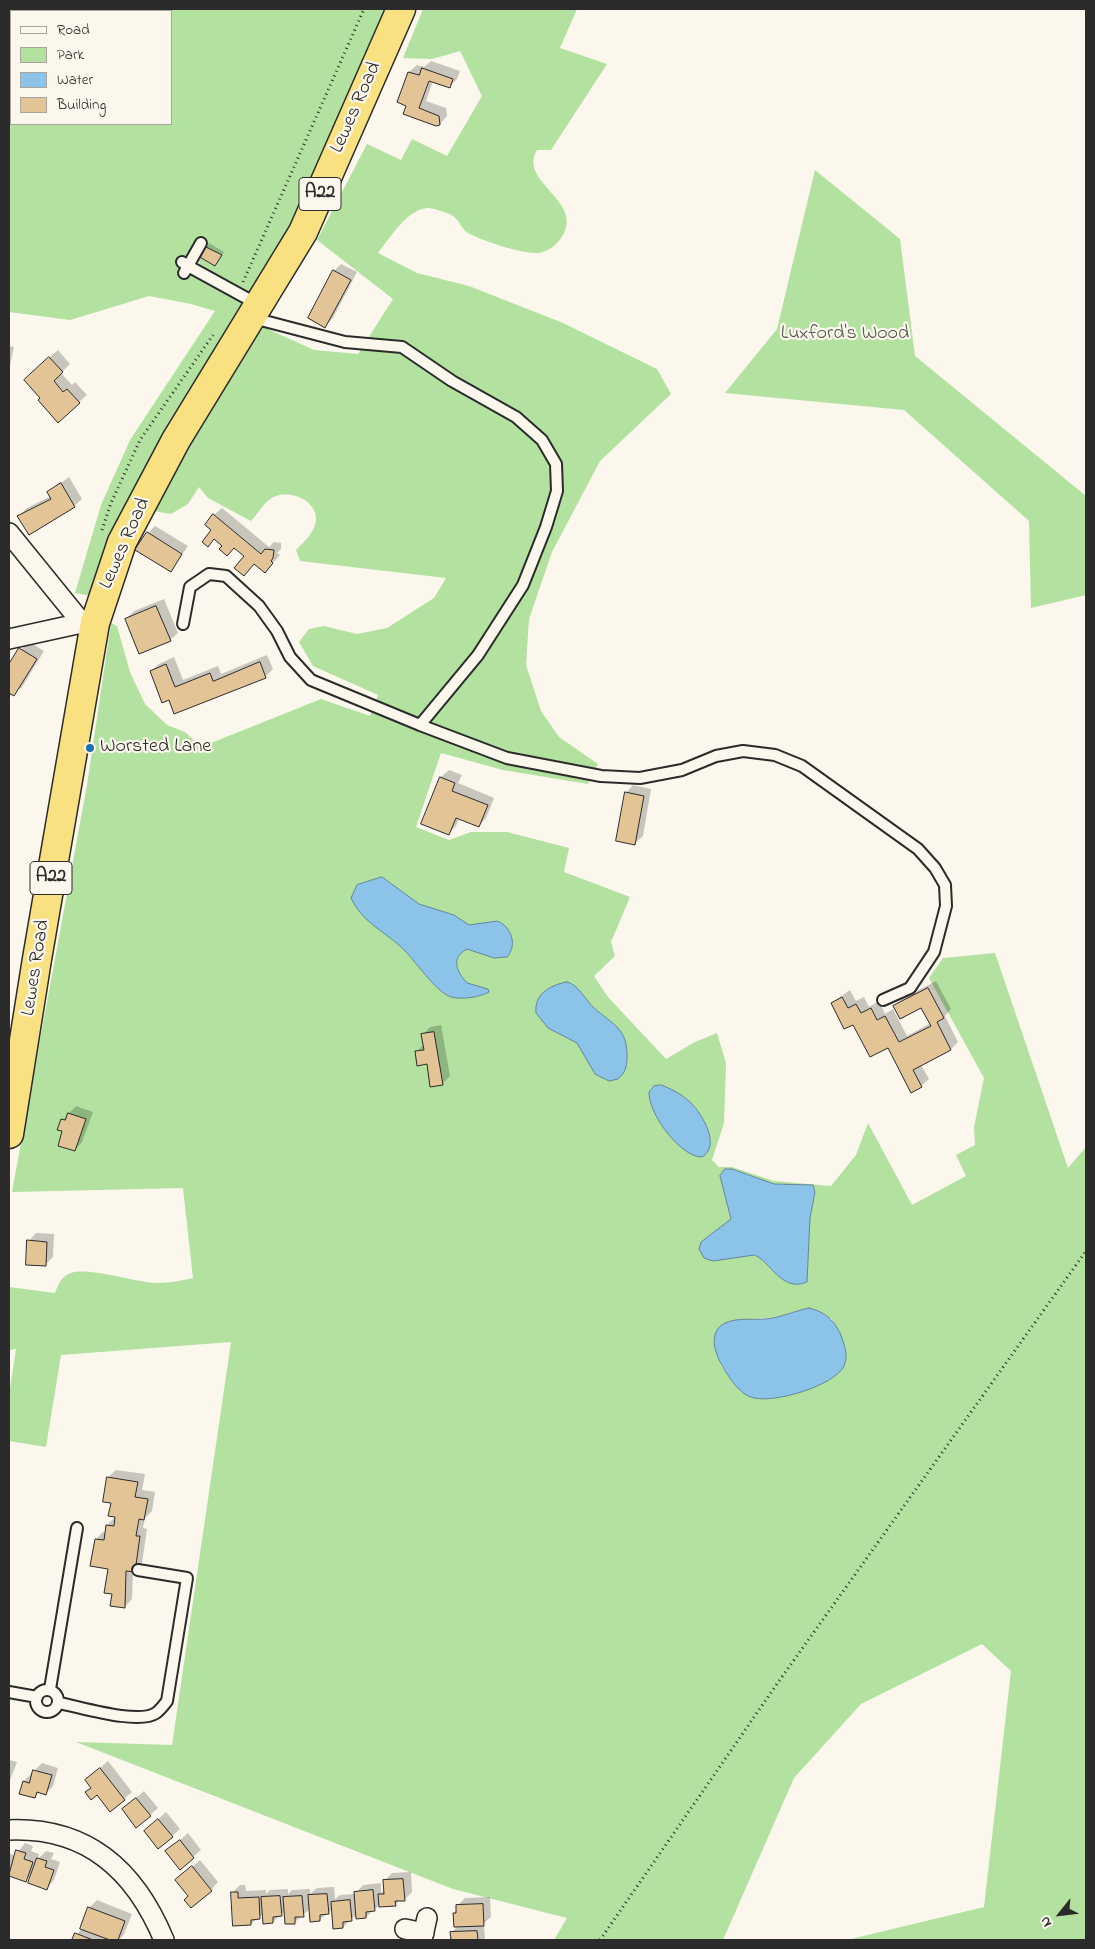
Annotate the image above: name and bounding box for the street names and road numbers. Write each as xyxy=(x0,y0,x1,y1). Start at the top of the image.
street label: Lewes Road xyxy=(326,59,388,157)
road number: A22 xyxy=(299,178,341,210)
street label: Lewes Road xyxy=(95,495,157,593)
road number: A22 xyxy=(30,861,72,894)
street label: Lewes Road xyxy=(18,918,56,1018)

